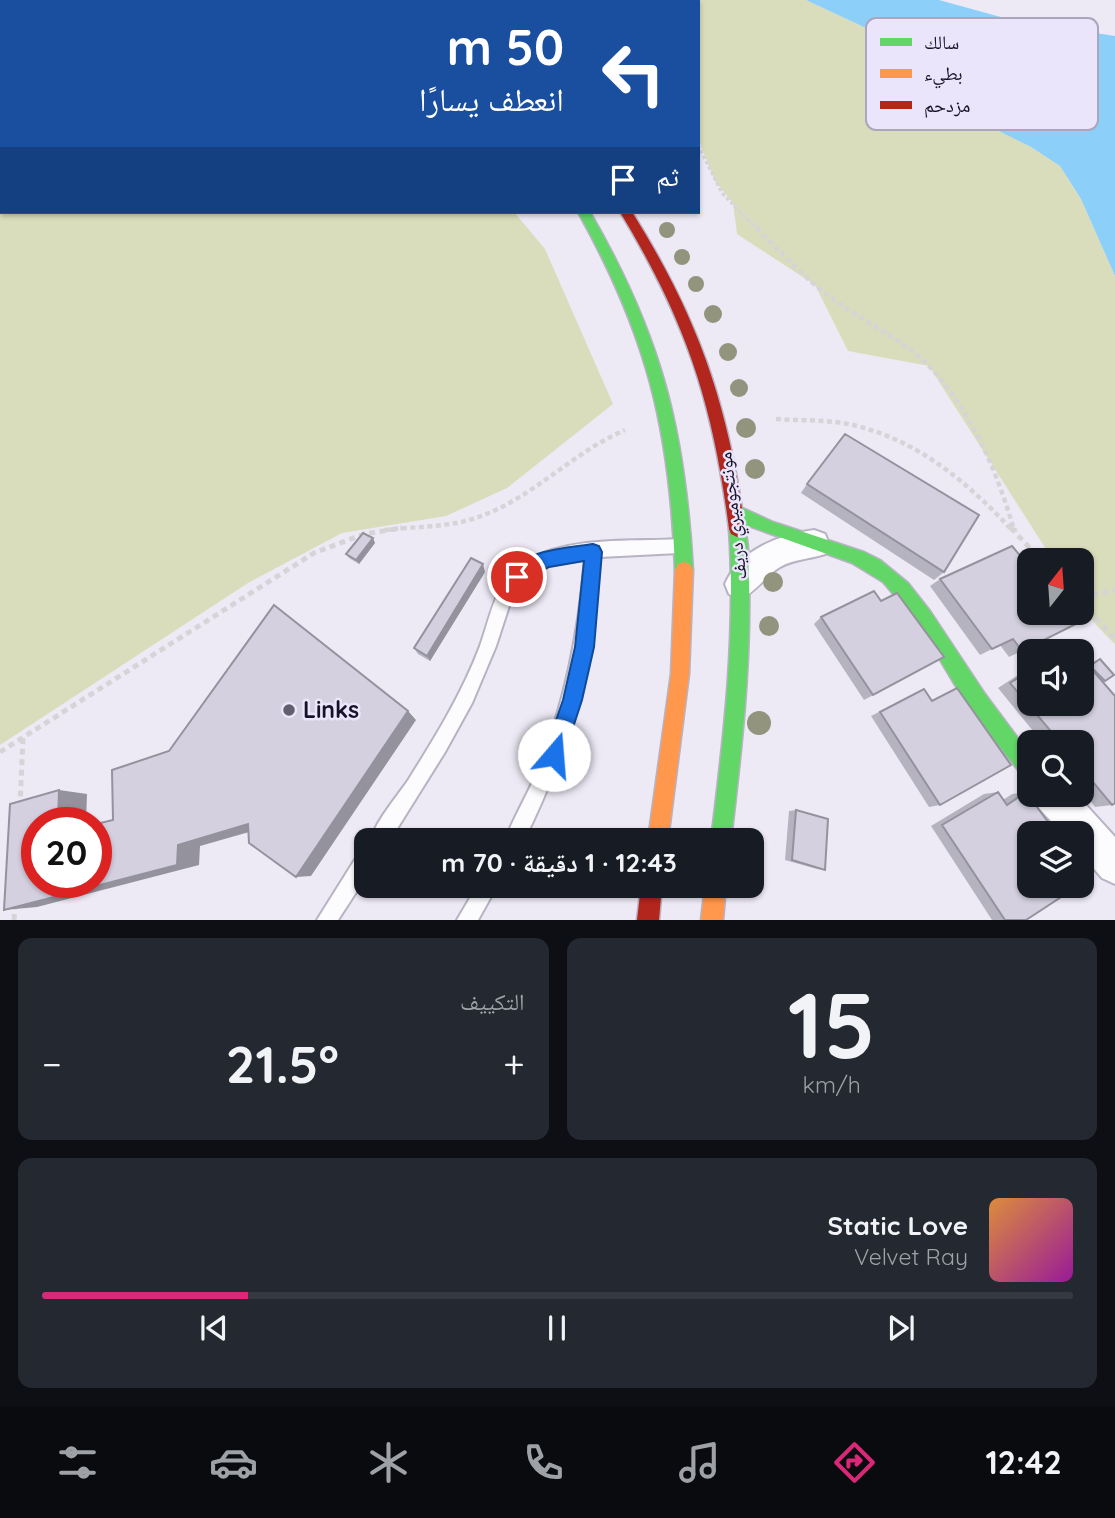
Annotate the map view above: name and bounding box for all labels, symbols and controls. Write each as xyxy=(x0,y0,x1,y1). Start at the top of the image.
text: 50 m xyxy=(447,16,564,77)
legend xyxy=(866,18,1098,130)
icon: left xyxy=(588,28,679,119)
text: سالك xyxy=(924,30,959,54)
text: بطيء xyxy=(924,61,963,89)
text: انعطف يسارًا xyxy=(419,79,564,119)
text: مزدحم xyxy=(924,93,970,118)
text: ثم xyxy=(656,160,679,193)
icon: arrive xyxy=(604,161,642,199)
street label: مونتجوميري دريف xyxy=(712,450,756,581)
pin xyxy=(487,547,547,607)
north arrow xyxy=(1017,548,1094,625)
map controls xyxy=(1017,548,1094,898)
icon: arrive xyxy=(498,558,536,596)
button: sound xyxy=(1017,639,1094,716)
place label: Links xyxy=(303,695,359,724)
marker: Links xyxy=(281,702,297,718)
position arrow xyxy=(517,718,591,792)
button: search xyxy=(1017,730,1094,807)
speed limit sign: 20 xyxy=(21,807,112,898)
button: layers xyxy=(1017,821,1094,898)
text: 12:43 · 1 دقيقة · 70 m xyxy=(441,846,677,879)
text: 15 xyxy=(788,967,876,1081)
text: التكييف xyxy=(460,987,525,1016)
text: 21.5° xyxy=(226,1031,339,1096)
text: − xyxy=(42,1040,62,1088)
text: + xyxy=(503,1040,524,1088)
text: km/h xyxy=(803,1070,861,1099)
text: Static Love xyxy=(827,1209,968,1242)
text: Velvet Ray xyxy=(854,1242,968,1271)
icon: previous xyxy=(195,1309,233,1347)
icon: pause xyxy=(538,1309,576,1347)
icon: next xyxy=(882,1309,920,1347)
icon: filters xyxy=(53,1438,102,1487)
icon: car xyxy=(209,1438,258,1487)
icon: climate xyxy=(364,1438,413,1487)
icon: phone xyxy=(519,1438,568,1487)
icon: music xyxy=(675,1438,724,1487)
icon: directions xyxy=(830,1438,879,1487)
text: 12:42 xyxy=(985,1442,1062,1482)

